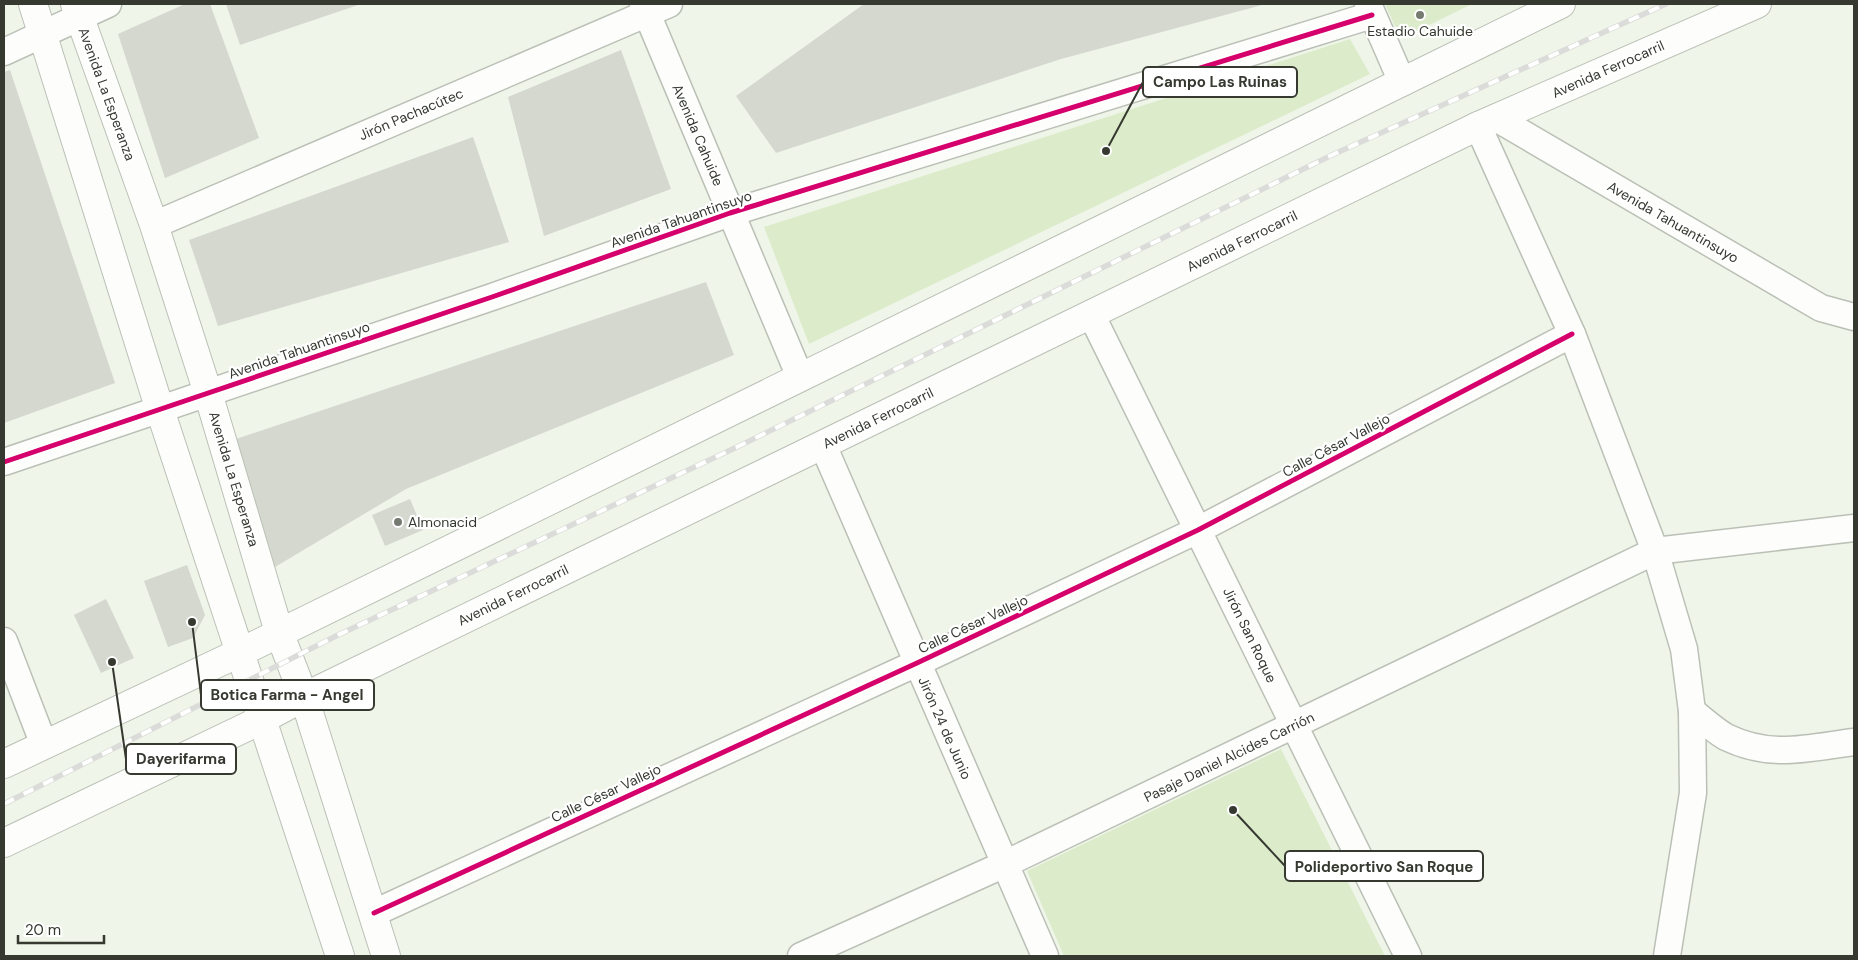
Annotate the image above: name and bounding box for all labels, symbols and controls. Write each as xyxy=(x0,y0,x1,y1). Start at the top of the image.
marker: Estadio Cahuide xyxy=(1414,9,1426,21)
place label: Estadio Cahuide xyxy=(1367,22,1473,40)
street label: Avenida La Esperanza xyxy=(75,25,139,163)
street label: Avenida Ferrocarril xyxy=(1549,36,1667,102)
callout: Campo Las Ruinas xyxy=(1143,67,1297,97)
text: Campo Las Ruinas xyxy=(1153,72,1287,92)
street label: Avenida Cahuide xyxy=(668,81,728,189)
street label: Jirón Pachacútec xyxy=(356,84,466,144)
street label: Avenida Tahuantinsuyo xyxy=(1604,177,1742,267)
street label: Avenida Tahuantinsuyo xyxy=(608,186,754,252)
street label: Avenida Ferrocarril xyxy=(1184,206,1300,276)
street label: Avenida Tahuantinsuyo xyxy=(226,317,372,383)
street label: Avenida Ferrocarril xyxy=(820,383,936,453)
street label: Avenida La Esperanza xyxy=(205,409,263,549)
street label: Calle César Vallejo xyxy=(1279,409,1393,481)
place label: Almonacid xyxy=(408,513,477,531)
marker: Almonacid xyxy=(392,516,404,528)
street label: Avenida Ferrocarril xyxy=(455,560,571,630)
street label: Jirón San Roque xyxy=(1219,584,1281,686)
street label: Calle César Vallejo xyxy=(915,591,1031,657)
street label: Jirón 24 de Junio xyxy=(914,674,976,782)
callout: Botica Farma - Angel xyxy=(201,680,374,710)
text: Botica Farma - Angel xyxy=(210,685,364,705)
street label: Pasaje Daniel Alcides Carrión xyxy=(1141,708,1317,806)
callout: Dayerifarma xyxy=(126,744,236,774)
text: Dayerifarma xyxy=(136,749,226,769)
street label: Calle César Vallejo xyxy=(548,760,664,826)
callout: Polideportivo San Roque xyxy=(1285,851,1483,881)
text: Polideportivo San Roque xyxy=(1295,857,1473,877)
scale bar xyxy=(18,912,104,944)
text: 20 m xyxy=(25,920,61,940)

